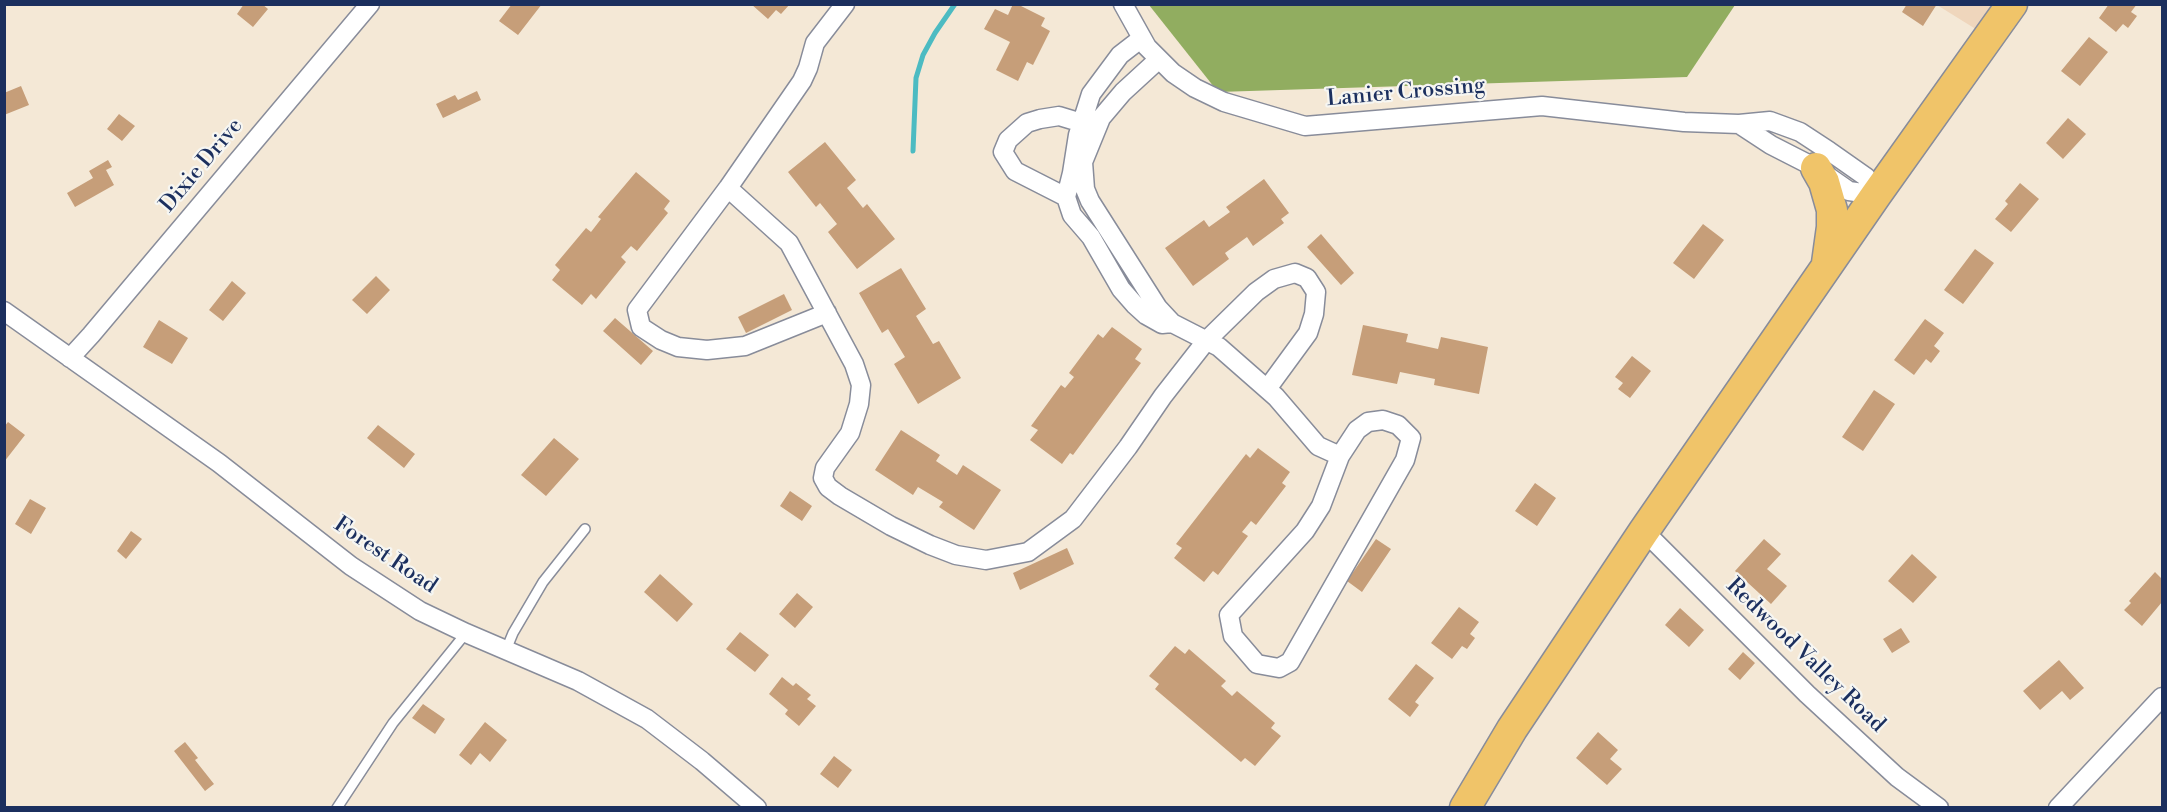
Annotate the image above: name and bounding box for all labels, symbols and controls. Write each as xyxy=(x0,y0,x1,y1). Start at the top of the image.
street label: Lanier Crossing xyxy=(1326,73,1486,113)
street label: Dixie Drive xyxy=(155,114,249,218)
street label: Forest Road xyxy=(328,512,442,600)
street label: Redwood Valley Road xyxy=(1720,573,1890,739)

